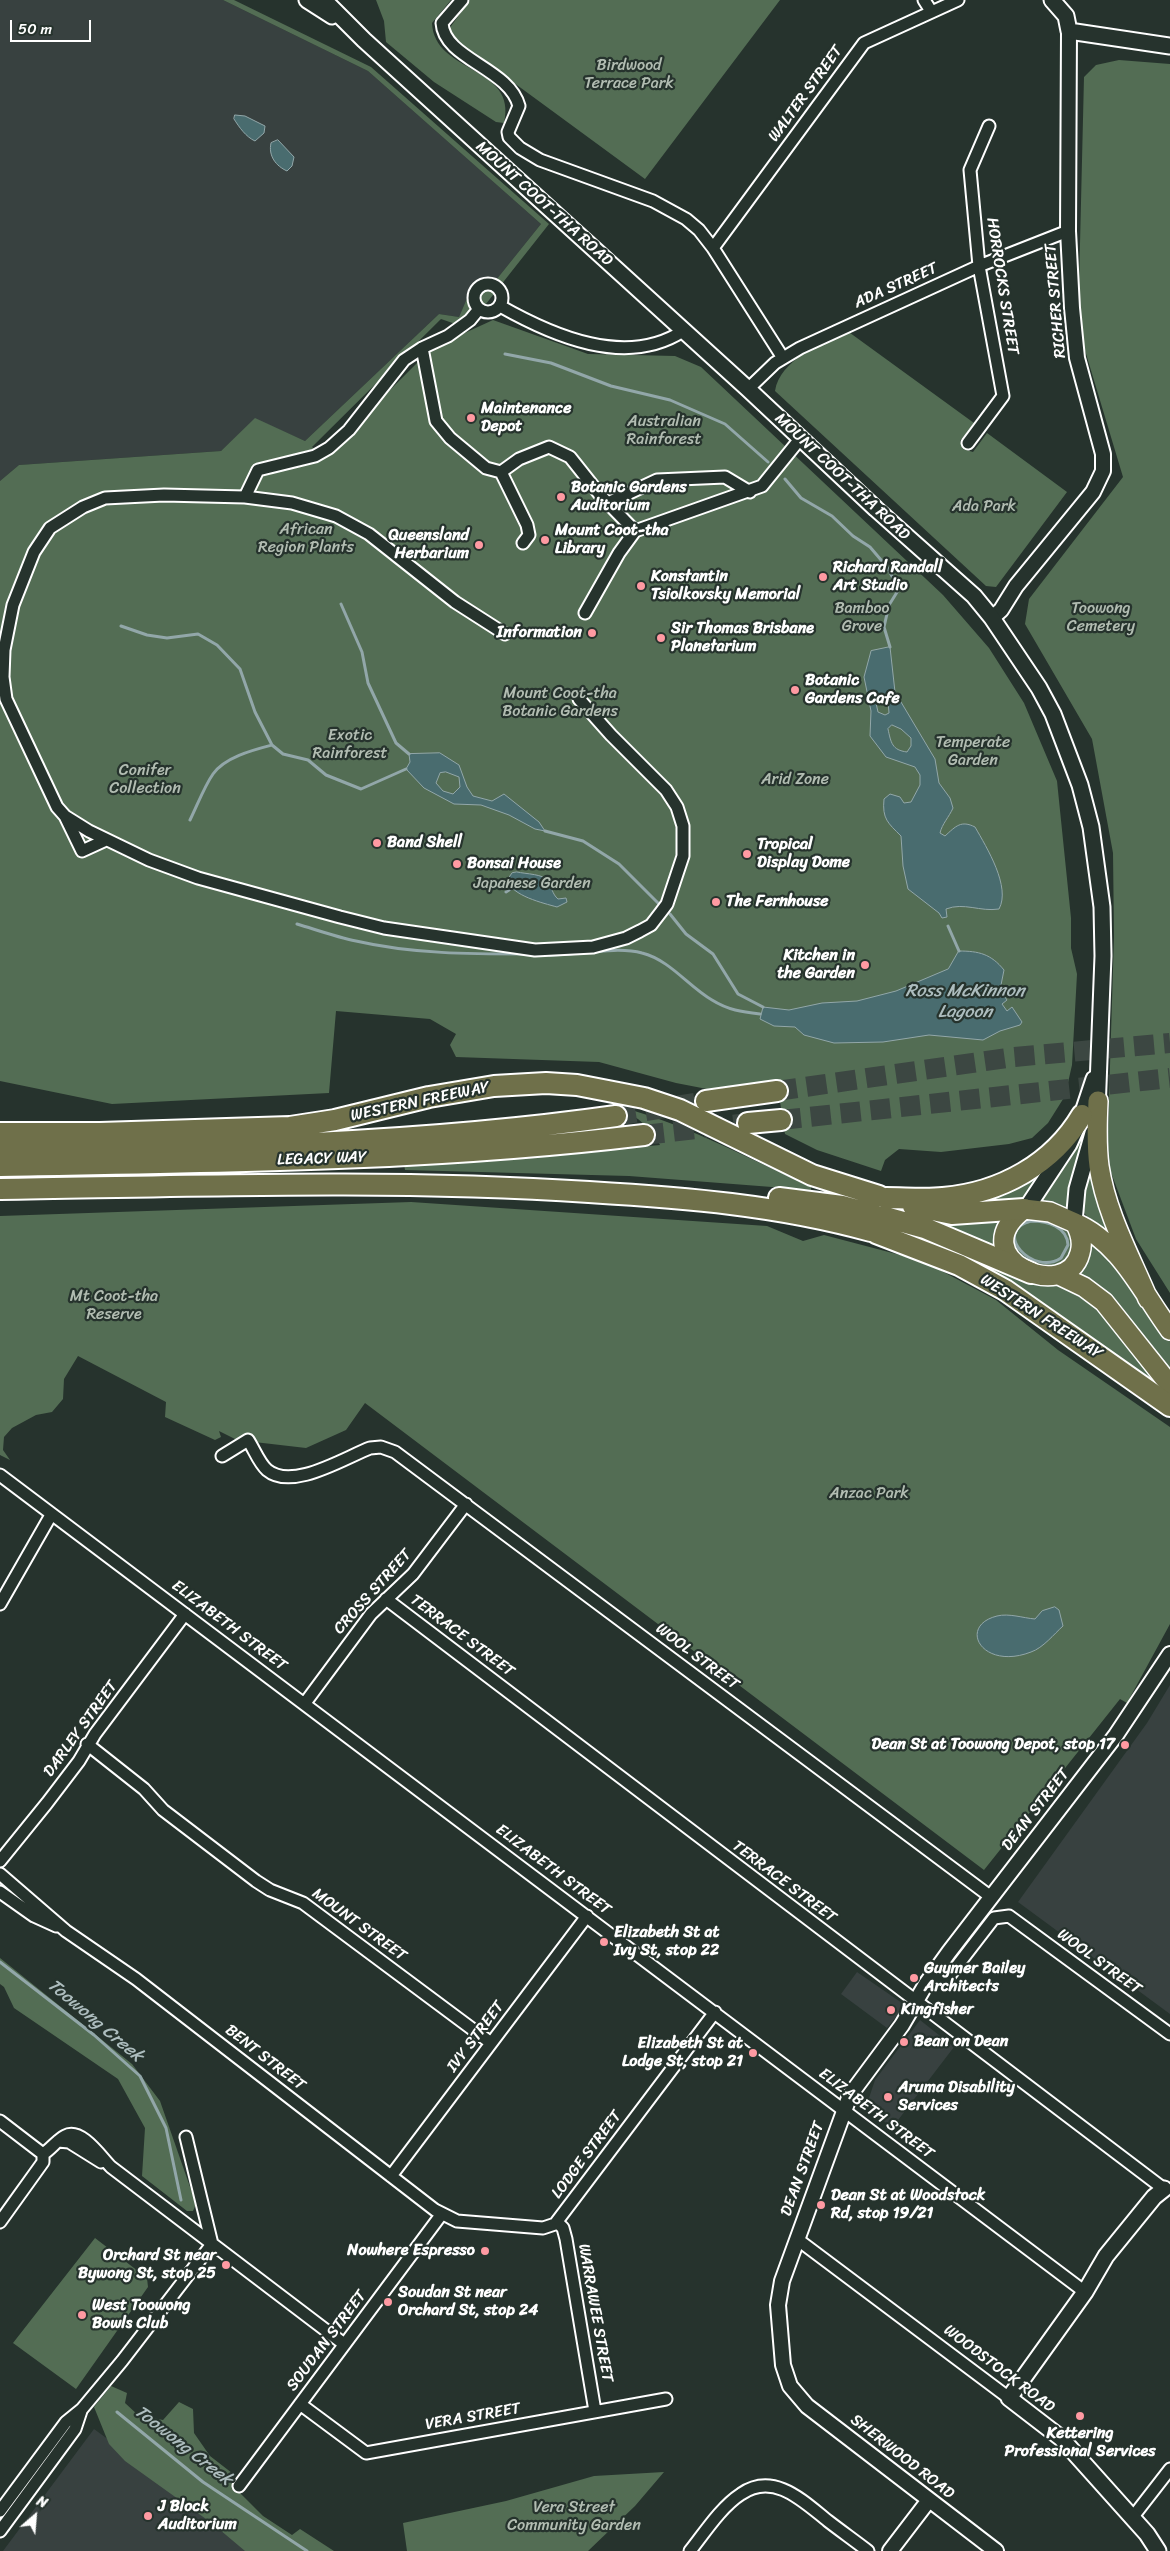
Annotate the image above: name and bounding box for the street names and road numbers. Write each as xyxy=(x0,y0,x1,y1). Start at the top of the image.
street label: WALTER STREET xyxy=(765,42,847,146)
street label: MOUNT COOT-THA ROAD xyxy=(472,137,616,271)
street label: HORROCKS STREET xyxy=(982,216,1022,356)
street label: RICHER STREET xyxy=(1041,243,1071,359)
street label: ADA STREET xyxy=(851,259,941,313)
street label: MOUNT COOT-THA ROAD xyxy=(770,409,914,545)
street label: WESTERN FREEWAY xyxy=(349,1078,491,1126)
street label: LEGACY WAY xyxy=(277,1148,367,1170)
street label: WESTERN FREEWAY xyxy=(976,1270,1106,1364)
street label: CROSS STREET xyxy=(330,1546,416,1638)
street label: ELIZABETH STREET xyxy=(168,1576,290,1676)
street label: TERRACE STREET xyxy=(406,1591,518,1681)
street label: WOOL STREET xyxy=(652,1619,742,1695)
street label: DARLEY STREET xyxy=(40,1677,122,1781)
street label: DEAN STREET xyxy=(998,1765,1074,1855)
street label: ELIZABETH STREET xyxy=(492,1820,614,1920)
street label: TERRACE STREET xyxy=(728,1837,840,1927)
street label: MOUNT STREET xyxy=(308,1884,410,1966)
street label: WOOL STREET xyxy=(1053,1925,1145,1999)
street label: IVY STREET xyxy=(443,1998,509,2076)
street label: BENT STREET xyxy=(221,2021,309,2095)
street label: ELIZABETH STREET xyxy=(815,2064,937,2164)
street label: LODGE STREET xyxy=(548,2107,626,2203)
street label: DEAN STREET xyxy=(777,2119,829,2219)
street label: WARRAWEE STREET xyxy=(573,2242,617,2384)
street label: SOUDAN STREET xyxy=(283,2287,371,2395)
street label: WOODSTOCK ROAD xyxy=(940,2321,1058,2417)
street label: VERA STREET xyxy=(424,2399,522,2435)
street label: SHERWOOD ROAD xyxy=(846,2410,958,2504)

